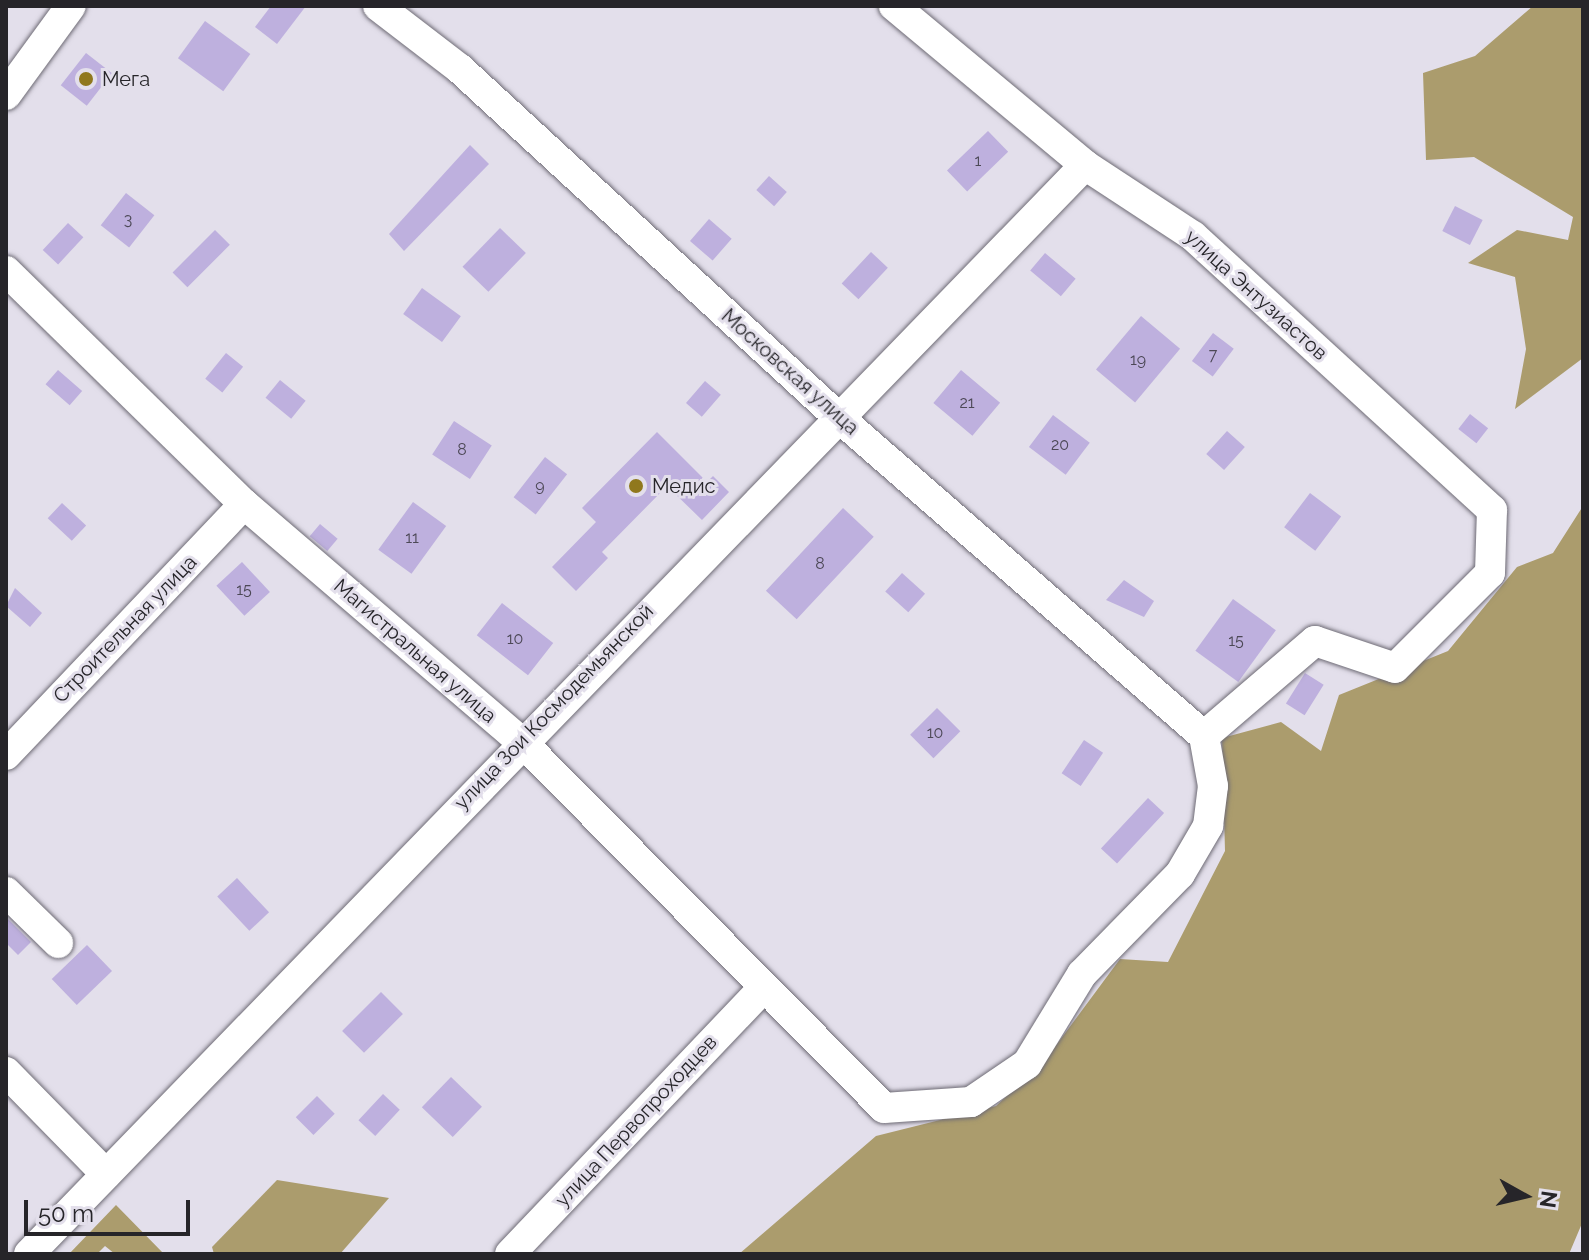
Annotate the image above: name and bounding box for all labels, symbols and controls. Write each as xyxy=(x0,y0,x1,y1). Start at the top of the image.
place label: Мега xyxy=(102,67,150,91)
marker: Мега xyxy=(77,70,95,88)
house number: 1 xyxy=(975,151,981,171)
house number: 3 xyxy=(124,210,132,230)
street label: улица Энтузиастов xyxy=(1180,225,1332,365)
street label: Московская улица xyxy=(716,304,864,440)
house number: 7 xyxy=(1209,345,1217,365)
house number: 19 xyxy=(1130,350,1146,370)
house number: 21 xyxy=(959,393,975,413)
house number: 20 xyxy=(1051,435,1069,455)
house number: 8 xyxy=(457,440,467,460)
place label: Медис xyxy=(652,474,716,498)
house number: 9 xyxy=(535,476,545,496)
marker: Медис xyxy=(627,477,645,495)
house number: 11 xyxy=(405,528,419,548)
street label: Строительная улица xyxy=(48,550,202,708)
house number: 8 xyxy=(815,554,825,574)
street label: Магистральная улица xyxy=(329,574,501,728)
house number: 15 xyxy=(236,580,252,600)
street label: улица Зои Космодемьянской xyxy=(449,599,659,815)
house number: 10 xyxy=(507,629,523,649)
house number: 15 xyxy=(1228,631,1244,651)
house number: 10 xyxy=(927,723,943,743)
street label: улица Первопроходцев xyxy=(550,1030,722,1212)
north arrow xyxy=(1485,1156,1565,1236)
scale bar xyxy=(28,1184,194,1234)
text: N xyxy=(1535,1189,1563,1209)
text: 50 m xyxy=(38,1199,94,1228)

